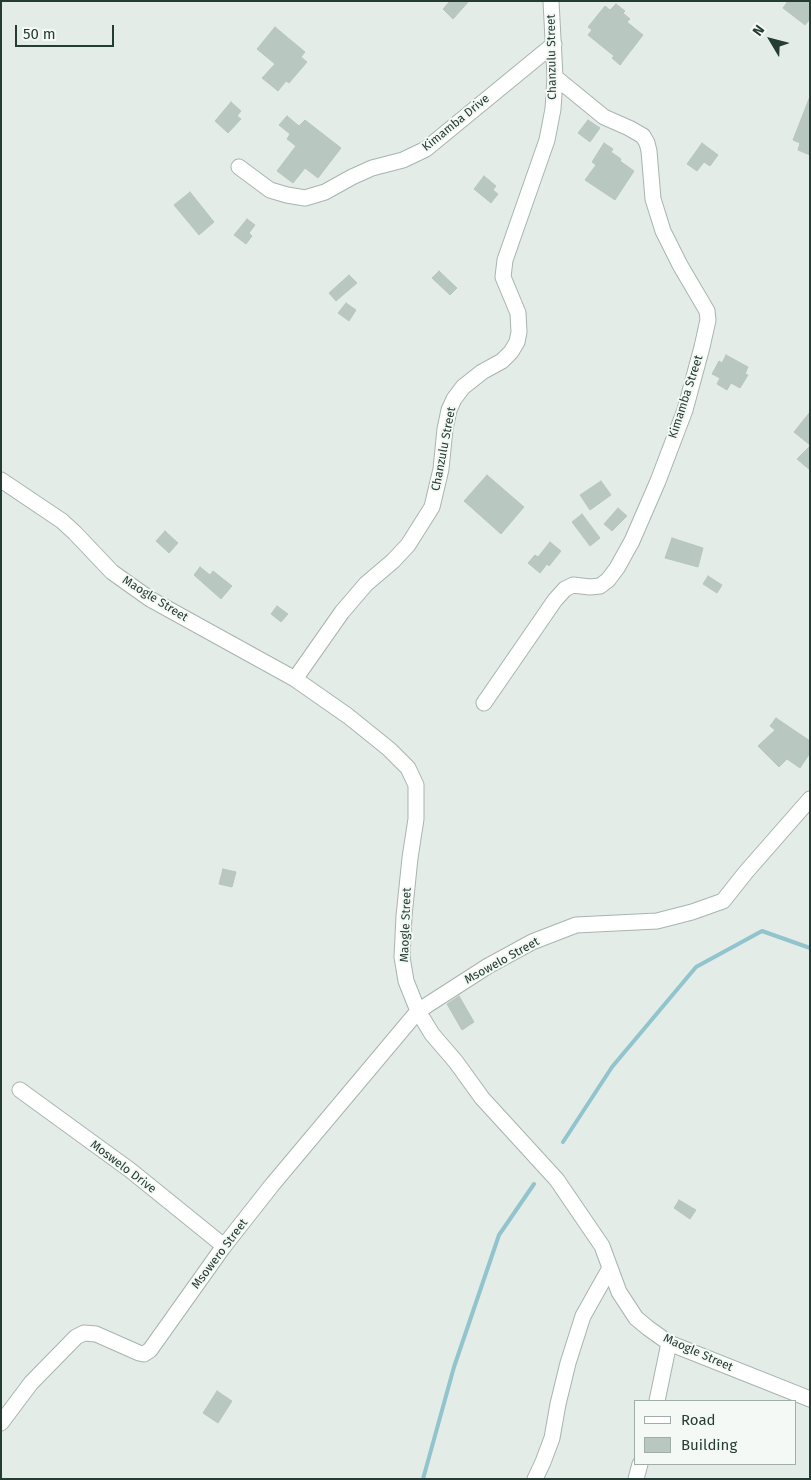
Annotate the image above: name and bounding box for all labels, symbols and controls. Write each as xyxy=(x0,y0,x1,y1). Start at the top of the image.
street label: Chanzulu Street xyxy=(544,14,560,100)
scale bar xyxy=(18,15,116,47)
north arrow xyxy=(746,15,796,65)
text: N xyxy=(749,22,768,40)
text: 50 m xyxy=(23,25,56,43)
street label: Kimamba Drive xyxy=(419,91,493,155)
street label: Kimamba Street xyxy=(666,353,706,441)
street label: Chanzulu Street xyxy=(429,406,459,492)
street label: Maogle Street xyxy=(119,573,191,625)
street label: Maogle Street xyxy=(397,887,415,963)
street label: Msowelo Street xyxy=(462,935,542,987)
street label: Moswelo Drive xyxy=(87,1138,159,1196)
street label: Msowero Street xyxy=(189,1216,251,1292)
street label: Maogle Street xyxy=(661,1331,735,1375)
legend xyxy=(634,1400,796,1465)
text: Road xyxy=(681,1411,716,1429)
text: Building xyxy=(681,1436,737,1454)

